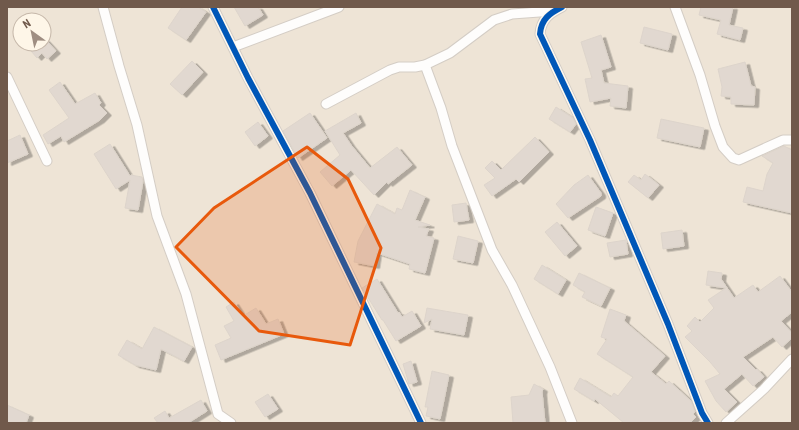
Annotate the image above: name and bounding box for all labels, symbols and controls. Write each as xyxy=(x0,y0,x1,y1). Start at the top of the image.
north arrow xyxy=(12,12,52,52)
text: N xyxy=(20,17,33,31)

